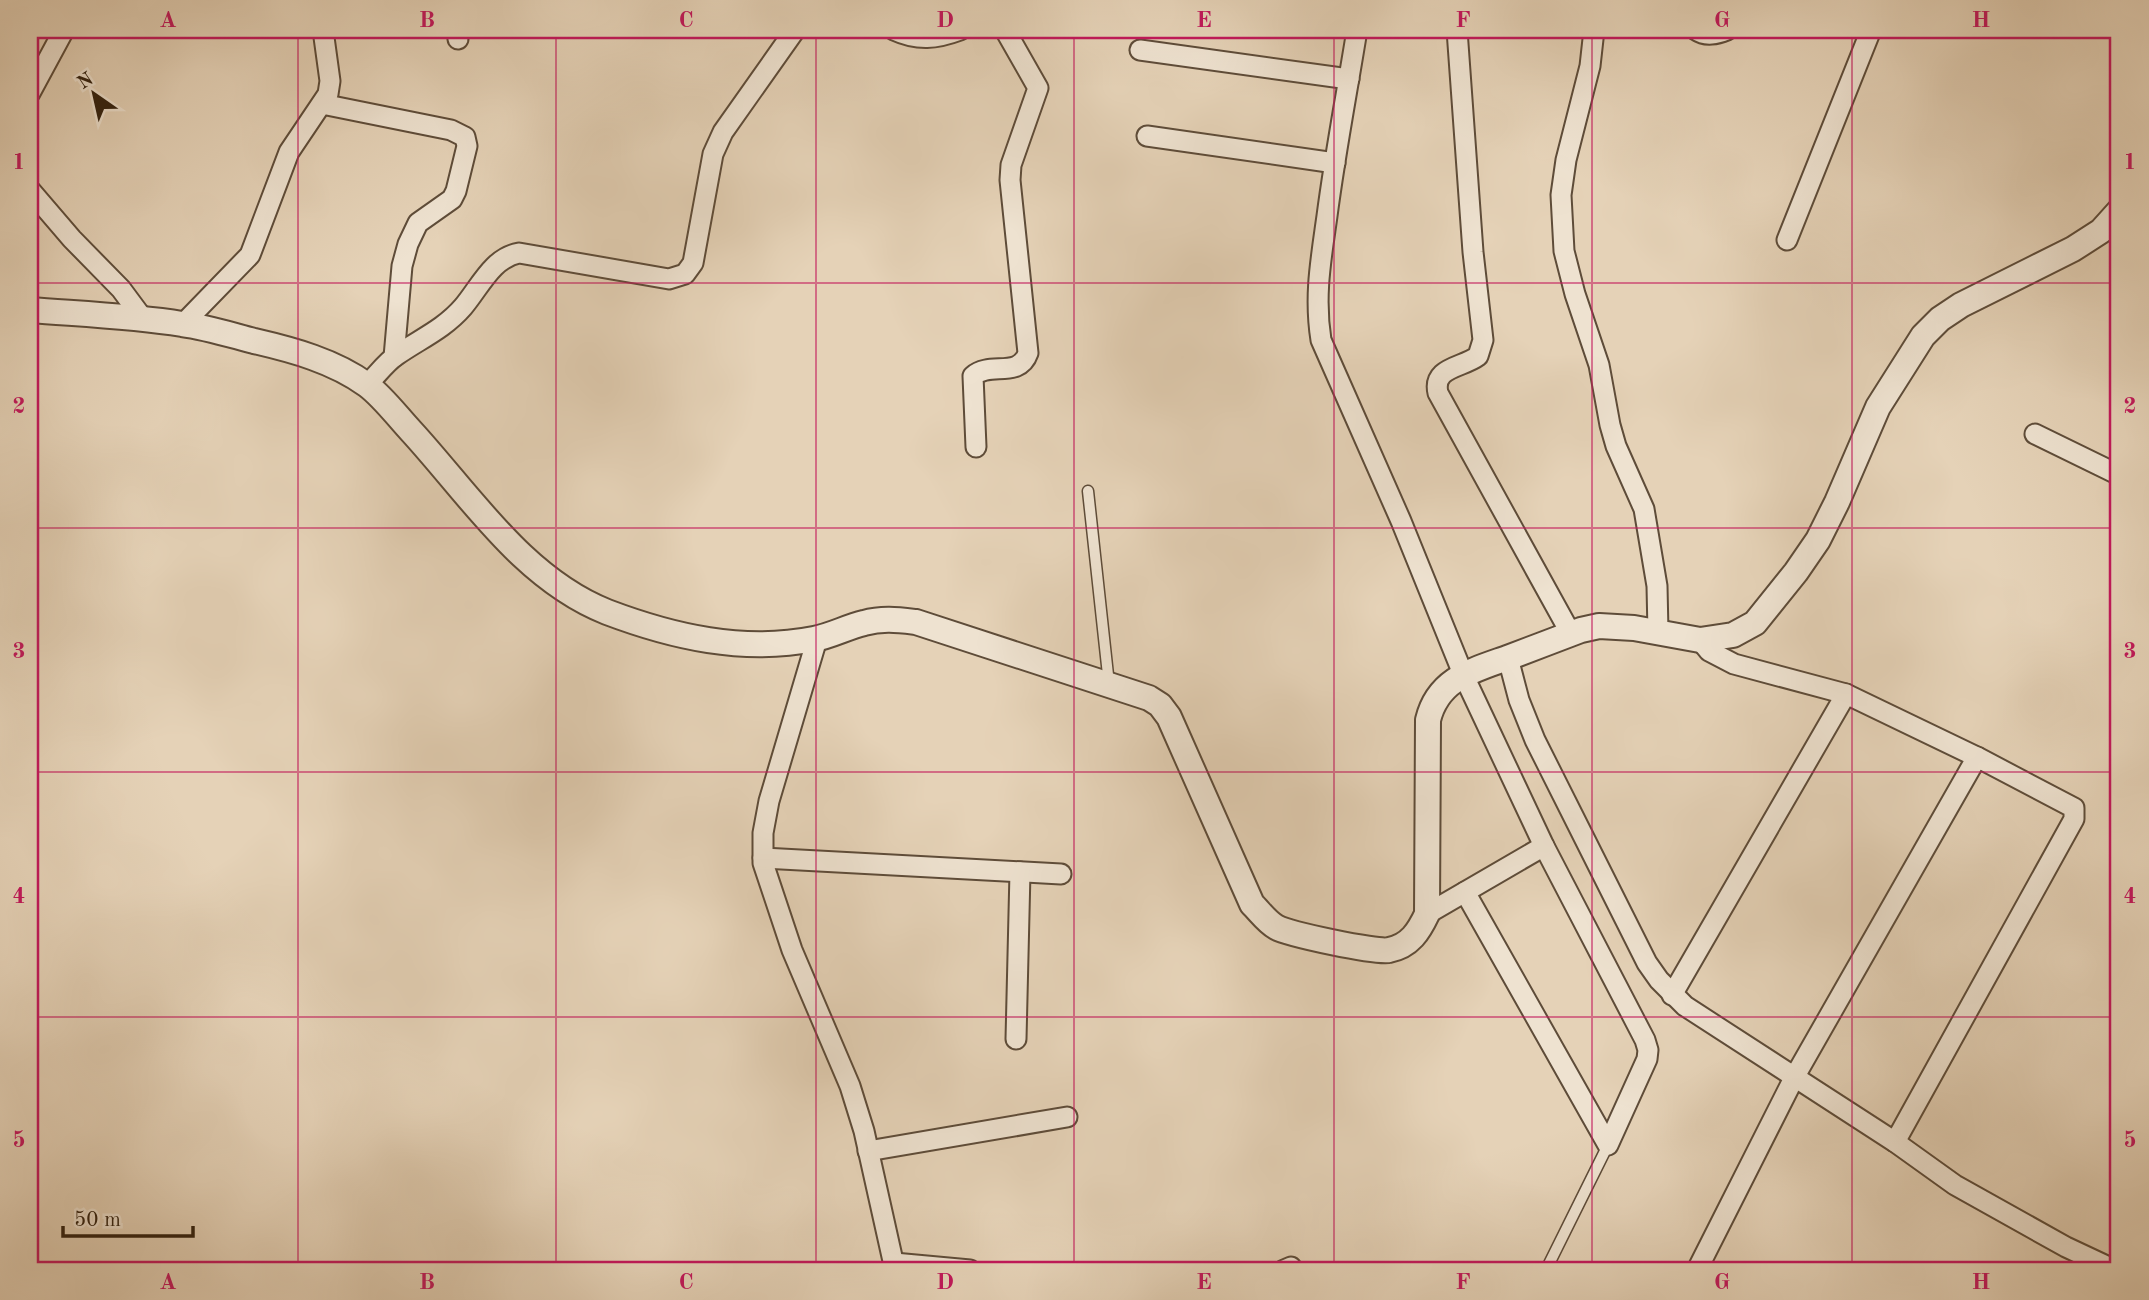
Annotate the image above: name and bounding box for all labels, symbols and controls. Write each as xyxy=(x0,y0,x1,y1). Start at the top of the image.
text: A xyxy=(159,9,177,32)
text: B xyxy=(419,9,435,32)
text: C xyxy=(678,9,694,32)
text: D xyxy=(936,9,954,32)
text: E xyxy=(1196,9,1212,32)
text: F xyxy=(1455,9,1471,32)
text: G xyxy=(1714,9,1730,32)
text: H xyxy=(1972,9,1990,32)
north arrow xyxy=(60,60,130,130)
text: N xyxy=(75,70,98,94)
text: 1 xyxy=(12,151,26,174)
text: 1 xyxy=(2123,151,2137,174)
text: 2 xyxy=(12,395,26,418)
text: 2 xyxy=(2123,395,2137,418)
text: 3 xyxy=(12,640,26,663)
text: 3 xyxy=(2123,640,2137,663)
text: 4 xyxy=(12,885,26,908)
text: 4 xyxy=(2123,885,2137,908)
text: 5 xyxy=(12,1129,26,1152)
text: 5 xyxy=(2123,1129,2137,1152)
scale bar xyxy=(63,1195,192,1239)
text: 50 m xyxy=(74,1210,121,1231)
text: A xyxy=(159,1271,177,1294)
text: B xyxy=(419,1271,435,1294)
text: C xyxy=(678,1271,694,1294)
text: D xyxy=(936,1271,954,1294)
text: E xyxy=(1196,1271,1212,1294)
text: F xyxy=(1455,1271,1471,1294)
text: G xyxy=(1714,1271,1730,1294)
text: H xyxy=(1972,1271,1990,1294)

